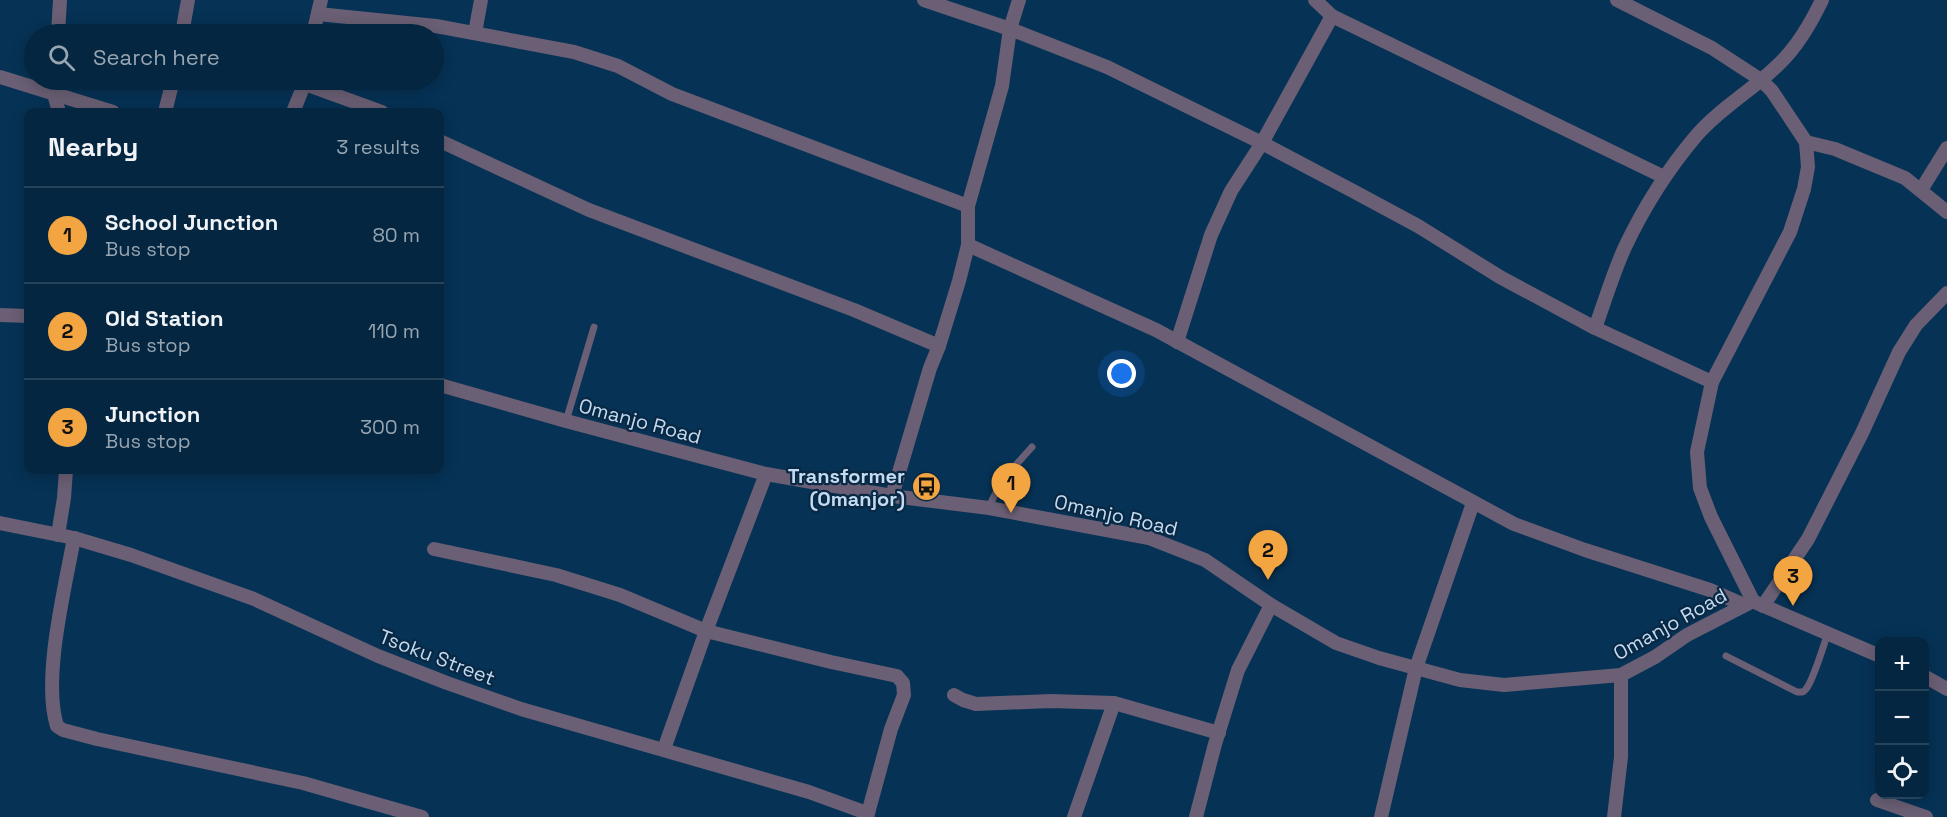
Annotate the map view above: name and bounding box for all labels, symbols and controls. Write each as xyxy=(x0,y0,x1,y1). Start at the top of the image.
search box xyxy=(24,24,444,90)
icon: search xyxy=(45,41,78,74)
text: Search here xyxy=(93,43,220,71)
text: Nearby xyxy=(48,130,138,164)
text: 3 results xyxy=(336,134,420,160)
text: School Junction xyxy=(105,208,278,236)
text: 1 xyxy=(63,222,72,248)
text: 80 m xyxy=(372,222,420,248)
text: Bus stop xyxy=(105,236,191,262)
text: Old Station xyxy=(105,304,224,332)
text: 2 xyxy=(62,318,73,344)
text: 110 m xyxy=(368,318,420,344)
text: Bus stop xyxy=(105,332,191,358)
your location xyxy=(1107,359,1136,388)
street label: Omanjo Road xyxy=(576,392,704,450)
text: Junction xyxy=(105,400,200,428)
text: 3 xyxy=(61,414,74,440)
text: 300 m xyxy=(360,414,420,440)
text: Bus stop xyxy=(105,428,191,454)
place label: Transformer (Omanjor) xyxy=(788,463,905,512)
pin: 1 xyxy=(992,464,1030,513)
bus stop icon: Transformer (Omanjor) xyxy=(910,471,942,503)
street label: Omanjo Road xyxy=(1052,488,1180,542)
pin: 2 xyxy=(1248,530,1288,580)
pin: 3 xyxy=(1774,556,1812,606)
street label: Omanjo Road xyxy=(1609,582,1731,666)
street label: Tsoku Street xyxy=(375,623,499,691)
map controls xyxy=(1875,637,1929,799)
button: + xyxy=(1875,637,1929,691)
button: − xyxy=(1875,691,1929,745)
button: locate xyxy=(1875,745,1929,799)

